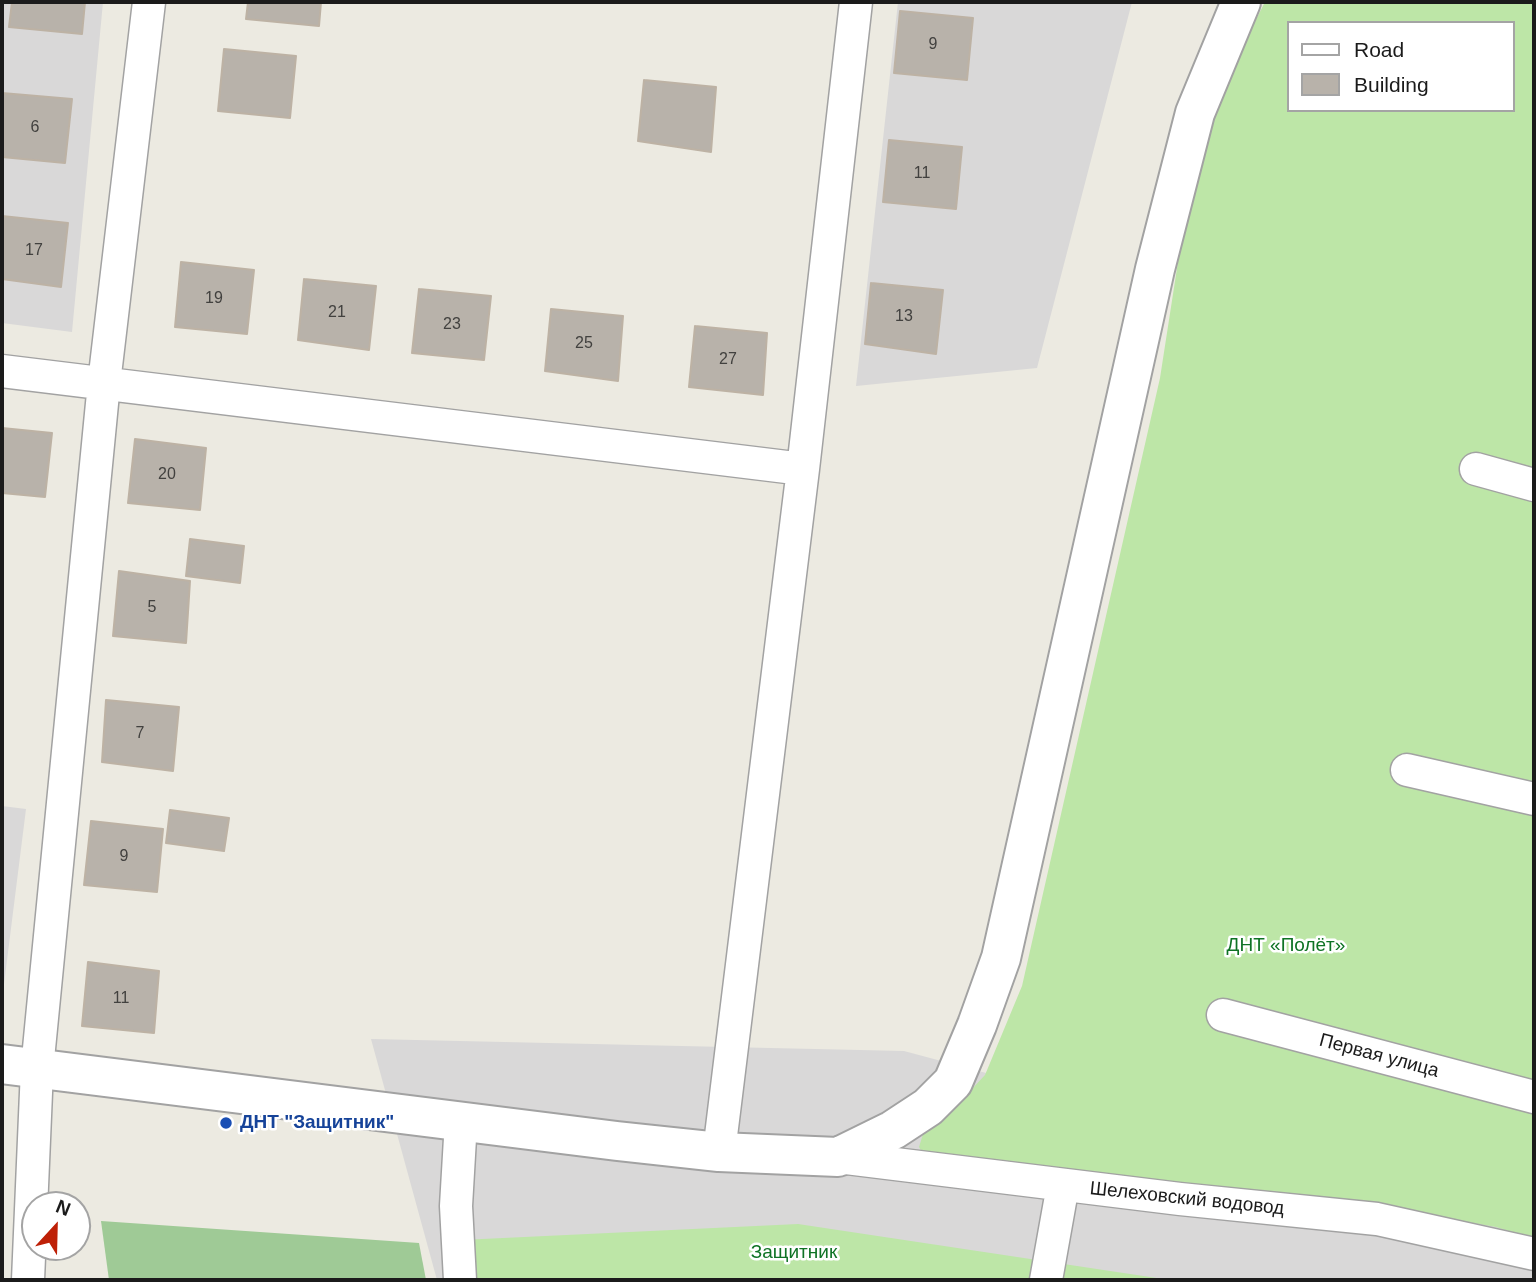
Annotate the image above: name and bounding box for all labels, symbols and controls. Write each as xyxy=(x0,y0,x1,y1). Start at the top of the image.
legend xyxy=(1288,21,1515,112)
house number: 9 xyxy=(929,35,937,55)
text: Road xyxy=(1354,38,1404,61)
text: Building xyxy=(1354,73,1429,96)
house number: 6 xyxy=(31,118,39,138)
house number: 11 xyxy=(914,164,930,184)
house number: 17 xyxy=(25,241,43,261)
house number: 19 xyxy=(205,289,223,309)
house number: 21 xyxy=(328,303,346,323)
house number: 13 xyxy=(895,307,913,327)
house number: 23 xyxy=(443,315,461,335)
house number: 25 xyxy=(575,334,593,354)
house number: 27 xyxy=(719,350,737,370)
house number: 20 xyxy=(158,465,176,485)
house number: 5 xyxy=(148,598,156,618)
house number: 7 xyxy=(136,724,144,744)
house number: 9 xyxy=(120,847,128,867)
park label: ДНТ «Полёт» xyxy=(1227,935,1345,957)
house number: 11 xyxy=(113,989,129,1009)
street label: Первая улица xyxy=(1317,1029,1441,1083)
place label: ДНТ "Защитник" xyxy=(240,1112,394,1134)
marker: ДНТ "Защитник" xyxy=(218,1115,234,1131)
street label: Шелеховский водовод xyxy=(1089,1177,1285,1221)
north arrow xyxy=(21,1191,91,1261)
text: N xyxy=(53,1196,74,1220)
park label: Защитник xyxy=(751,1242,837,1264)

